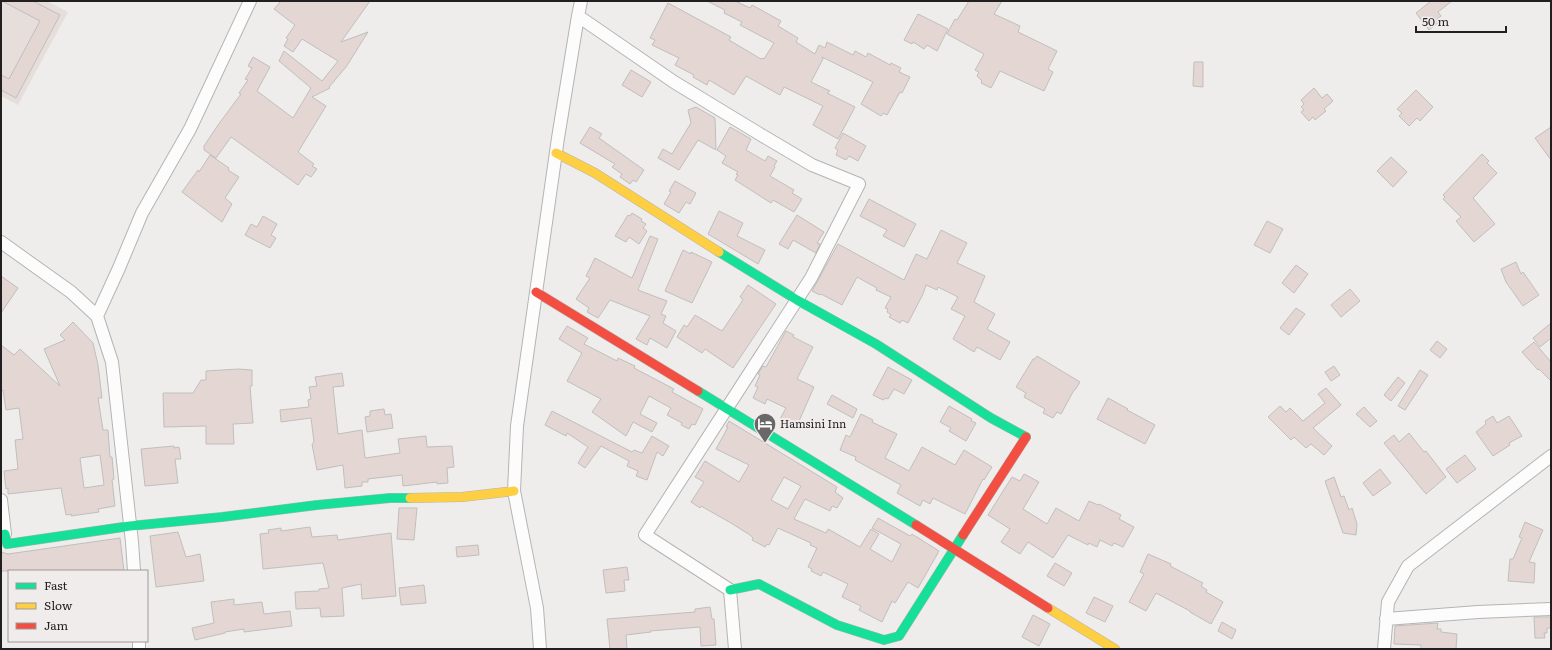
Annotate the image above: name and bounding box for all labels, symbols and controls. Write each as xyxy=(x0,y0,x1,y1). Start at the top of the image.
scale bar xyxy=(1416,8,1506,34)
text: 50 m xyxy=(1422,12,1449,30)
hotel icon: Hamsini Inn xyxy=(752,411,778,444)
place label: Hamsini Inn xyxy=(780,415,846,431)
legend xyxy=(8,570,148,642)
text: Fast xyxy=(44,576,68,594)
text: Slow xyxy=(44,596,73,614)
text: Jam xyxy=(44,616,69,634)

